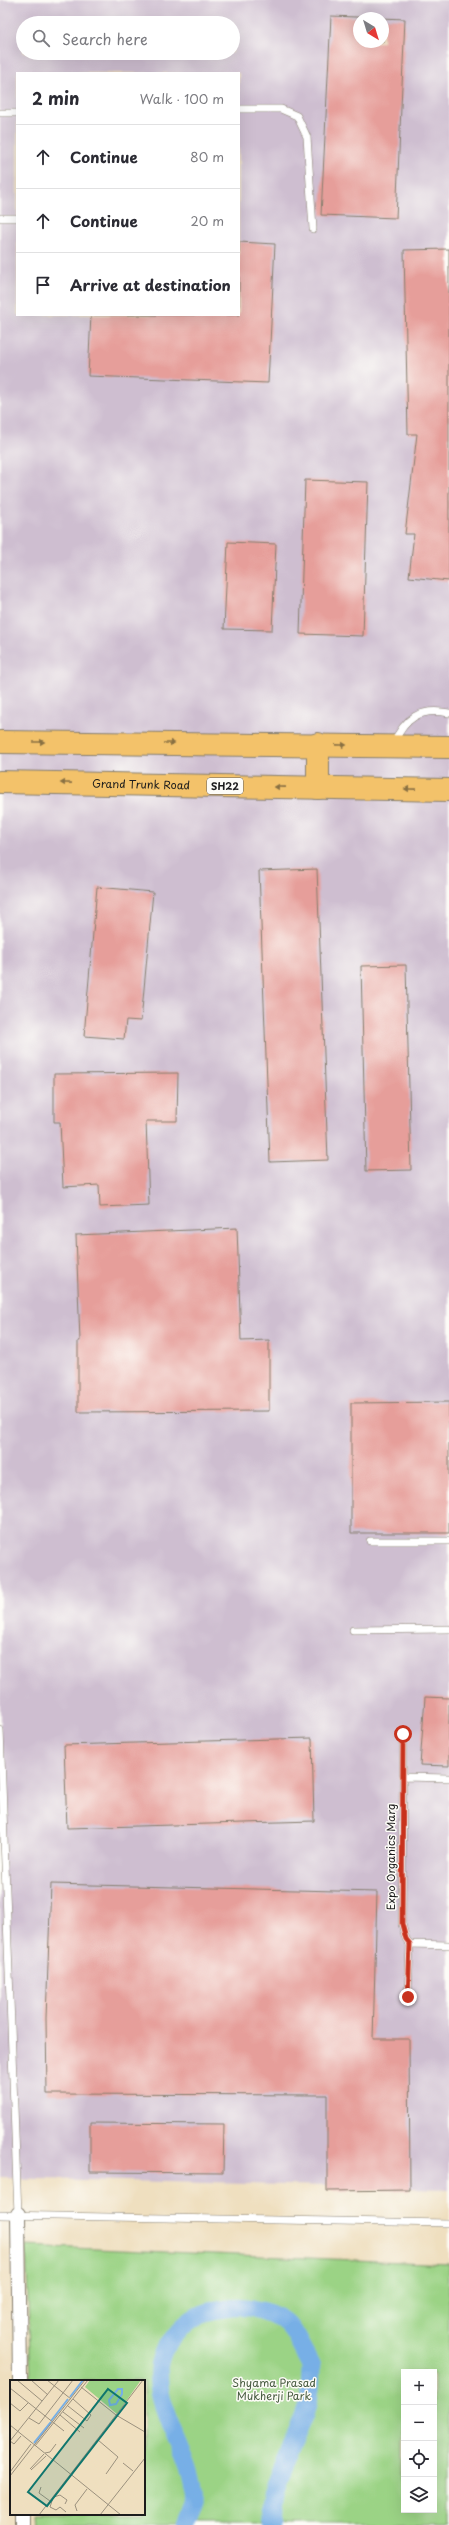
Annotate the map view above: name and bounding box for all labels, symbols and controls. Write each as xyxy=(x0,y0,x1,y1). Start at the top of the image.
north arrow xyxy=(353,12,389,48)
search box xyxy=(16,16,240,60)
icon: search xyxy=(30,27,52,49)
text: Search here xyxy=(62,27,148,50)
text: 2 min xyxy=(32,85,79,111)
text: Walk · 100 m xyxy=(140,89,224,108)
text: Continue xyxy=(70,145,138,168)
icon: ahead xyxy=(32,146,54,168)
text: 80 m xyxy=(190,147,224,166)
text: Continue xyxy=(70,209,138,232)
icon: ahead xyxy=(32,210,54,232)
text: 20 m xyxy=(190,211,224,230)
text: Arrive at destination xyxy=(70,273,231,296)
icon: arrive xyxy=(32,274,54,296)
one-way arrow xyxy=(33,739,46,745)
one-way arrow xyxy=(163,740,176,746)
one-way arrow xyxy=(335,741,347,748)
street label: Grand Trunk Road xyxy=(92,775,190,793)
road number: SH22 xyxy=(207,778,243,794)
one-way arrow xyxy=(59,780,72,786)
one-way arrow xyxy=(273,784,286,790)
one-way arrow xyxy=(403,786,416,792)
route start xyxy=(394,1725,412,1743)
street label: Expo Organics Marg xyxy=(382,1804,399,1910)
route end xyxy=(399,1988,417,2006)
map controls xyxy=(401,2369,437,2513)
button: + xyxy=(401,2369,437,2405)
park label: Shyama Prasad Mukherji Park xyxy=(232,2374,316,2404)
inset map xyxy=(10,2380,145,2515)
button: − xyxy=(401,2405,437,2441)
button: locate xyxy=(401,2441,437,2477)
button: layers xyxy=(401,2477,437,2513)

